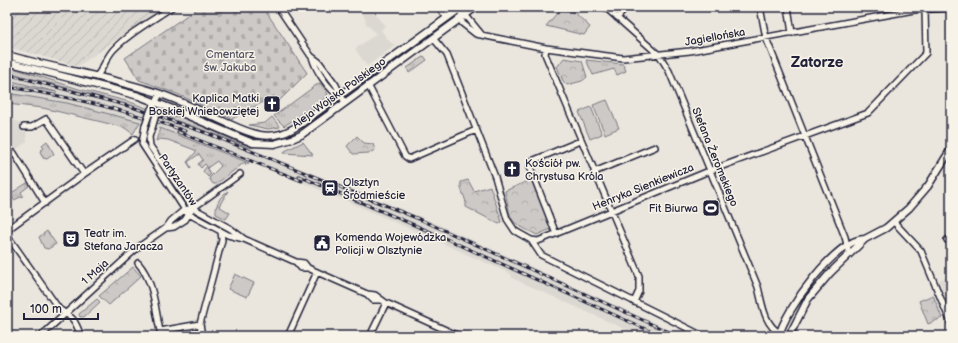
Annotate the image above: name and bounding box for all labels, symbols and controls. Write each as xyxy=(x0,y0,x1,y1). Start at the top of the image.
street label: Jagiellońska xyxy=(684,25,746,49)
park label: Cmentarz św. Jakuba xyxy=(203,48,257,74)
district label: Zatorze xyxy=(791,53,844,72)
street label: Aleja Wojska Polskiego xyxy=(290,55,388,131)
place label: Kaplica Matki Boskiej Wniebowziętej xyxy=(149,92,259,118)
church icon: Kaplica Matki Boskiej Wniebowziętej xyxy=(262,94,282,114)
street label: Stefana Żeromskiego xyxy=(689,106,741,208)
street label: Partyzantów xyxy=(156,152,200,209)
place label: Kościół pw. Chrystusa Króla xyxy=(525,157,604,183)
church icon: Kościół pw. Chrystusa Króla xyxy=(502,159,522,179)
street label: Henryka Sienkiewicza xyxy=(590,161,696,213)
place label: Olsztyn Śródmieście xyxy=(343,176,406,202)
station icon: Olsztyn Śródmieście xyxy=(320,178,340,198)
sports icon: Fit Biurwa xyxy=(701,198,721,218)
place label: Fit Biurwa xyxy=(649,202,698,215)
place label: Teatr im. Stefana Jaracza xyxy=(84,227,163,253)
theatre icon: Teatr im. Stefana Jaracza xyxy=(61,229,81,249)
place label: Komenda Wojewódzka Policji w Olsztynie xyxy=(335,231,446,257)
public building icon: Komenda Wojewódzka Policji w Olsztynie xyxy=(312,233,332,253)
street label: 1 Maja xyxy=(79,257,111,287)
scale bar xyxy=(24,295,98,321)
text: 100 m xyxy=(30,302,62,317)

